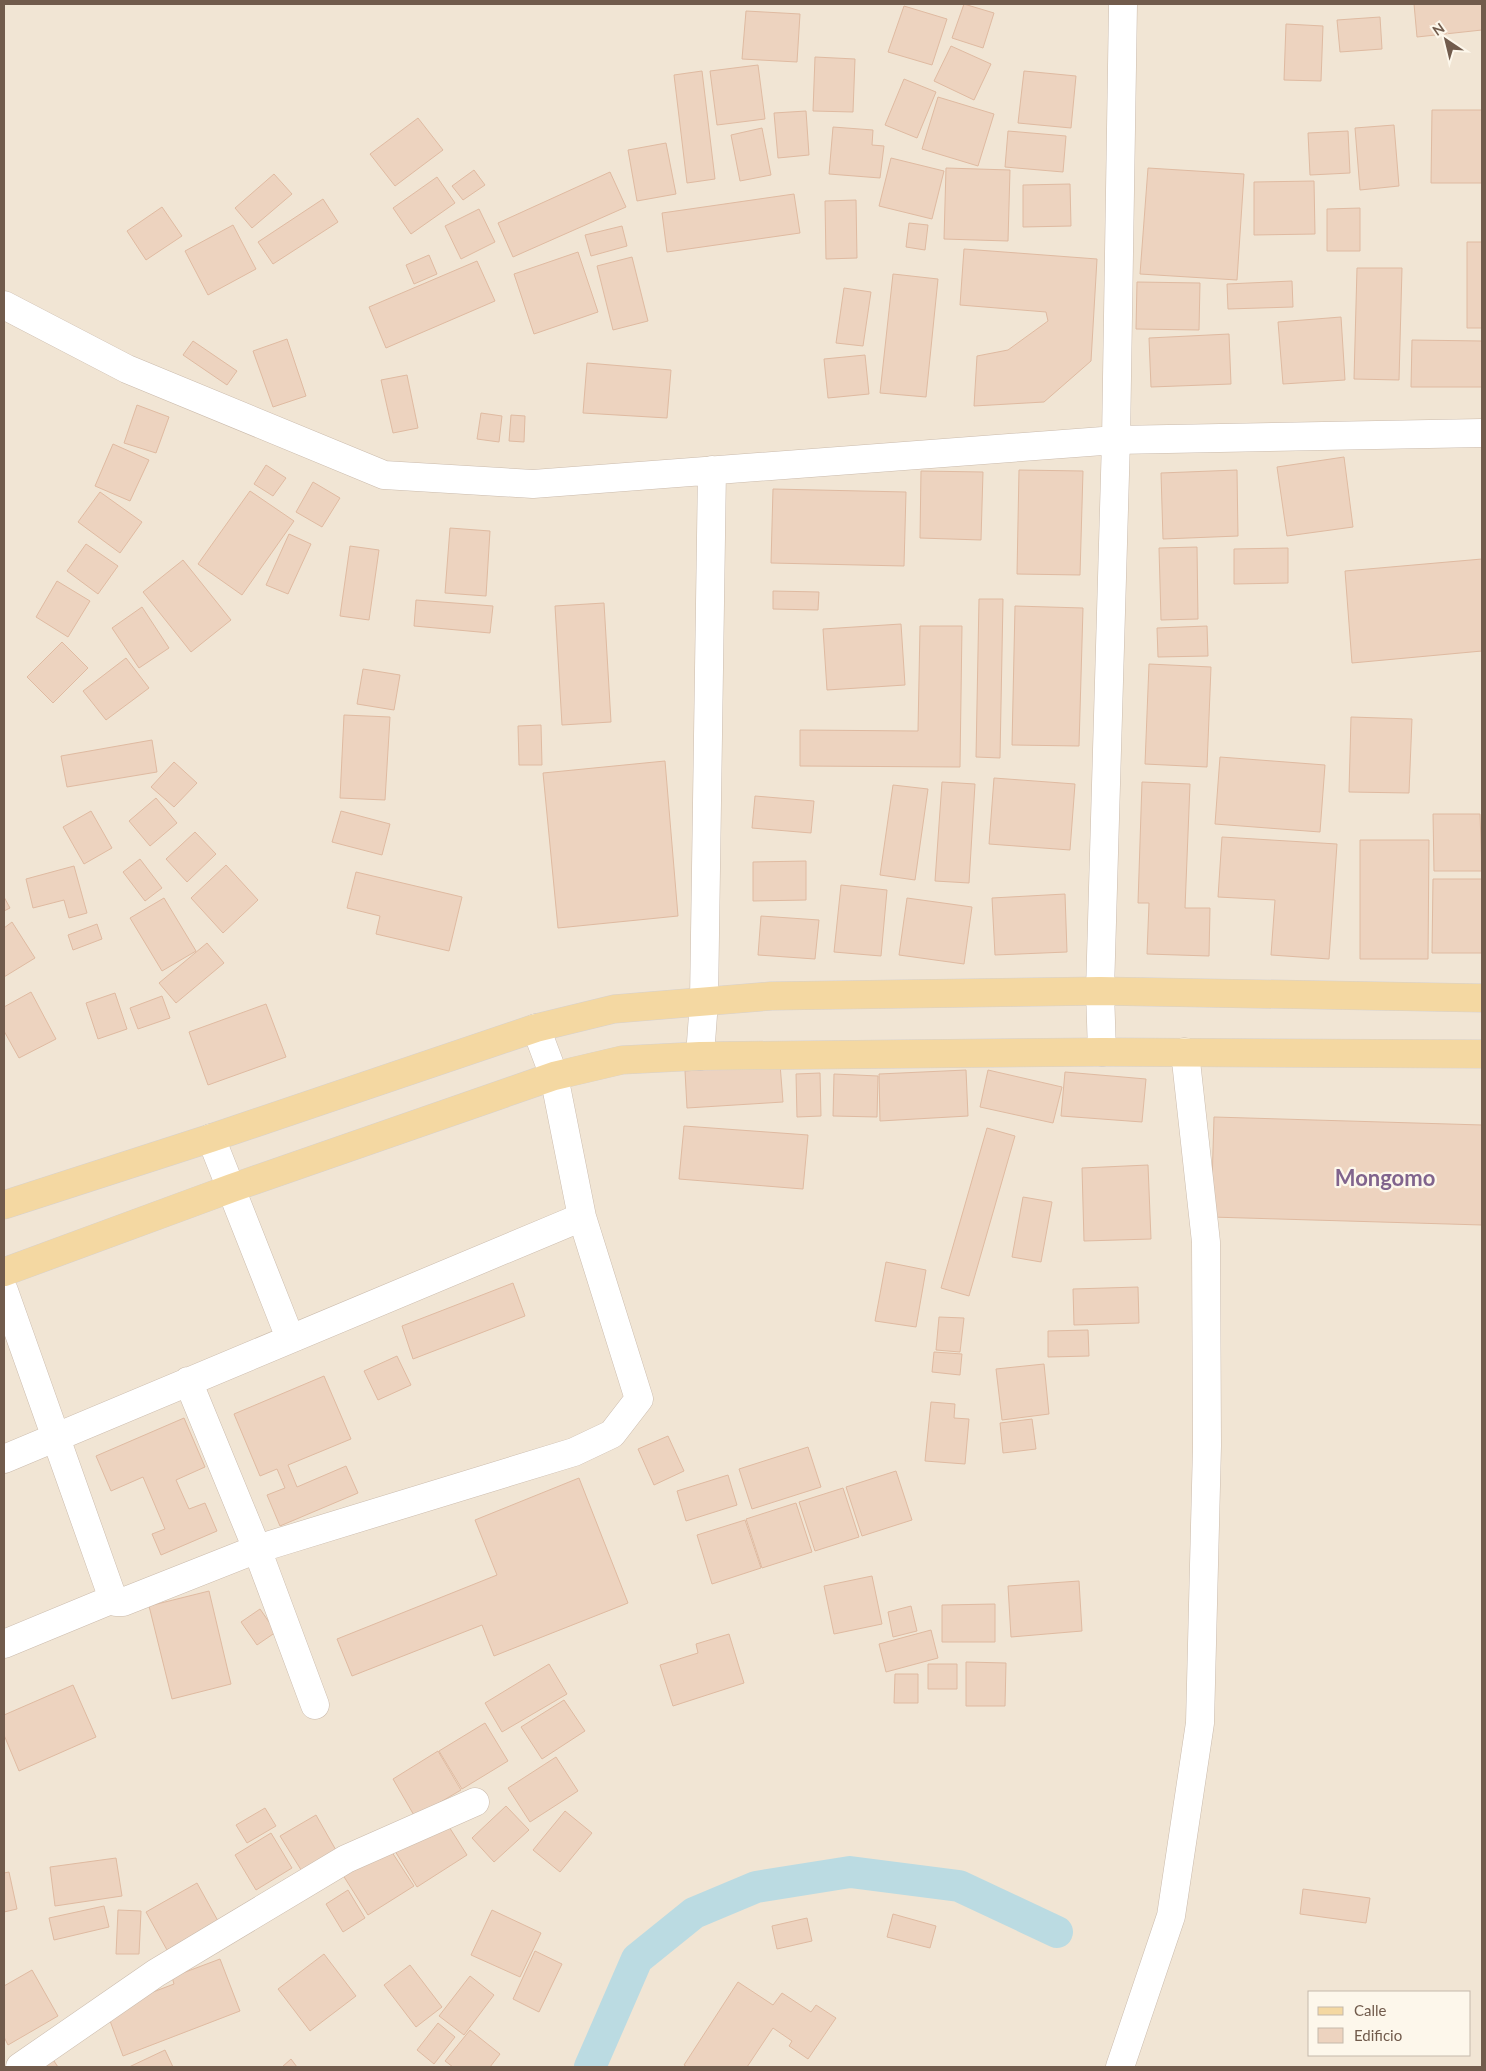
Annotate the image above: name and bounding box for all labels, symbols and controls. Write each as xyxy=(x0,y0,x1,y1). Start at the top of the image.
north arrow xyxy=(1421,15,1471,65)
text: N xyxy=(1429,19,1448,39)
district label: Mongomo xyxy=(1335,1164,1435,1191)
legend xyxy=(1308,1991,1471,2056)
text: Calle xyxy=(1354,2001,1387,2019)
text: Edificio xyxy=(1354,2026,1402,2044)

